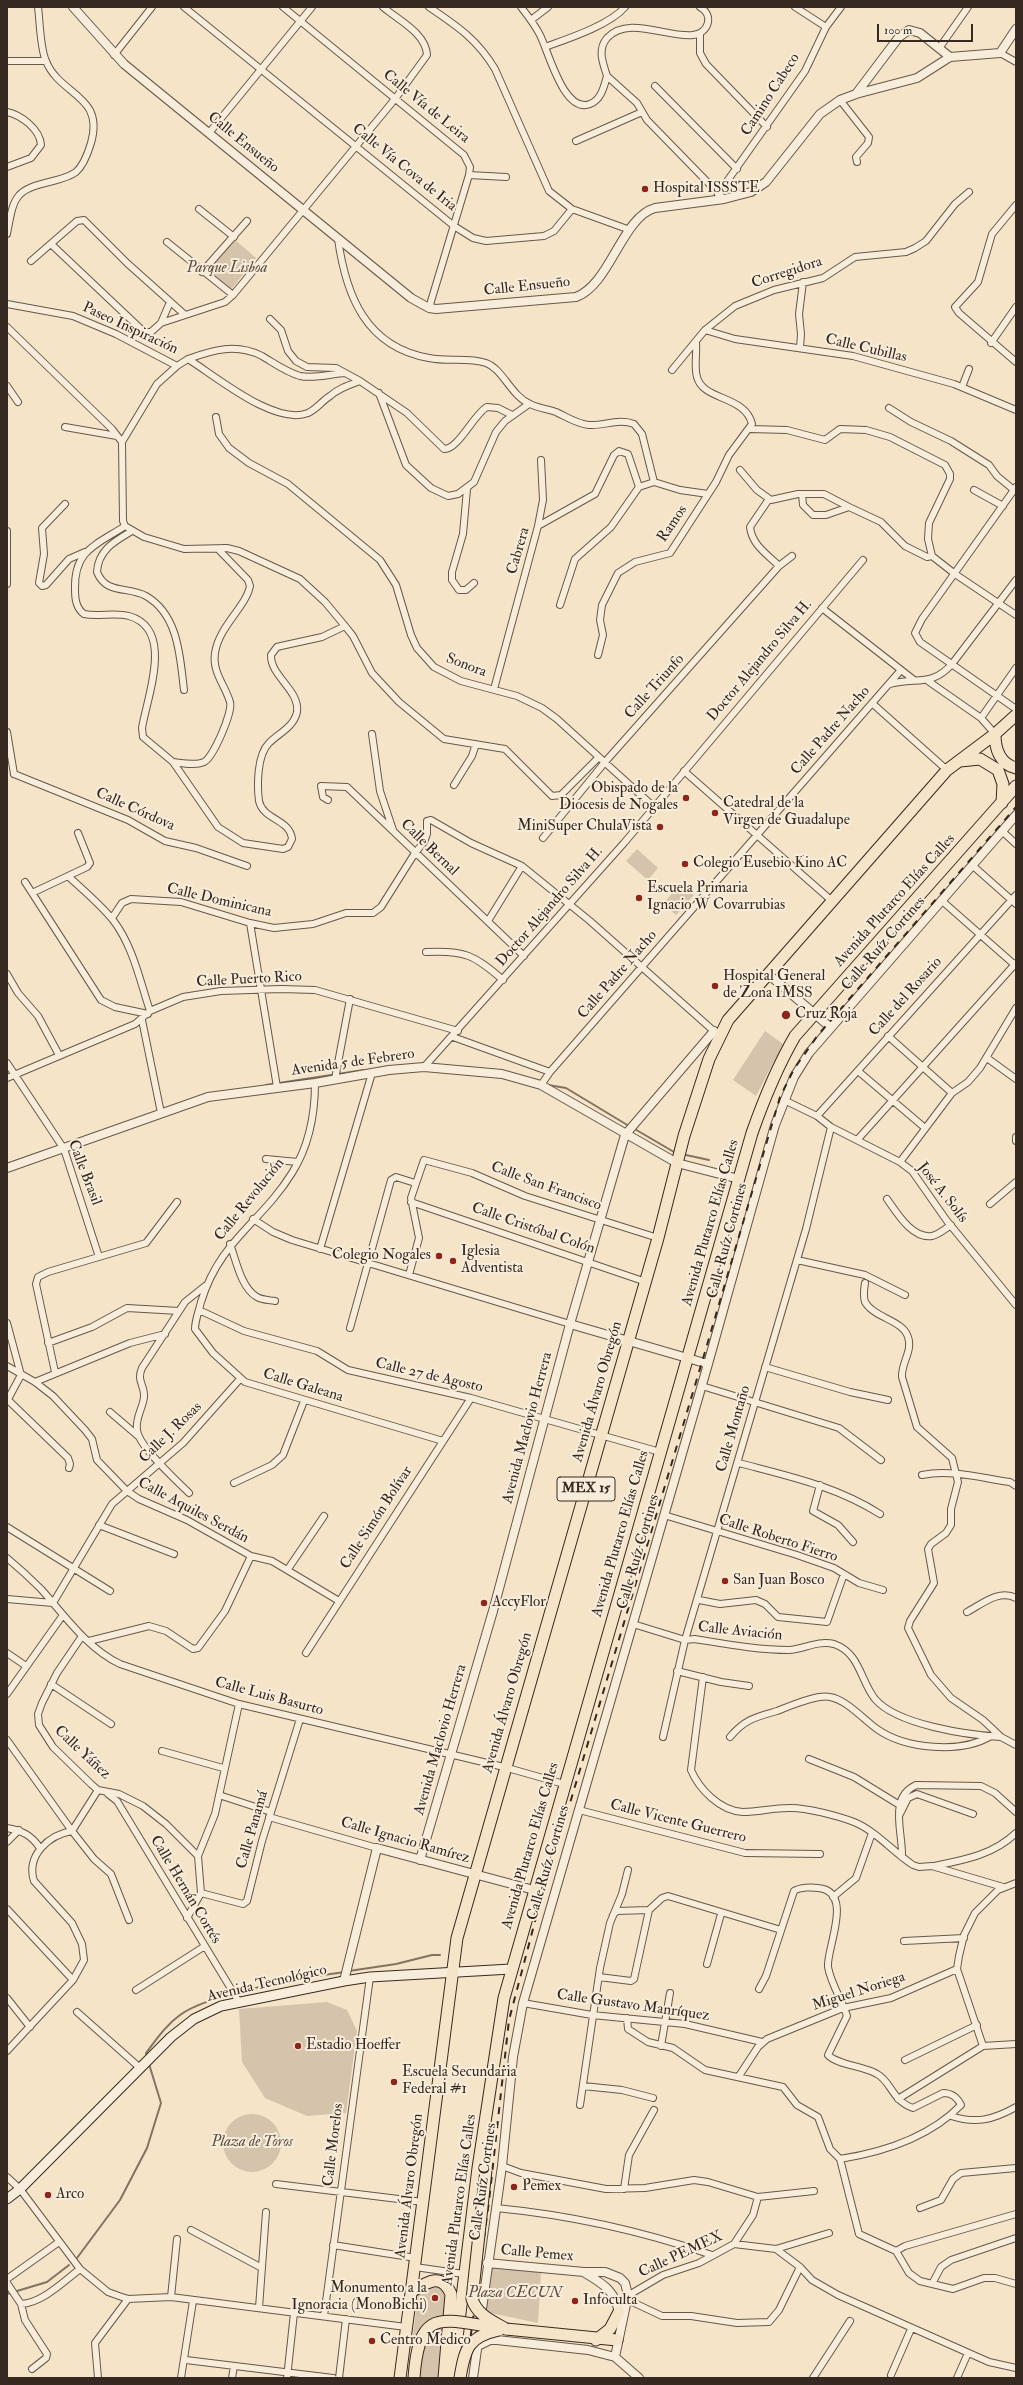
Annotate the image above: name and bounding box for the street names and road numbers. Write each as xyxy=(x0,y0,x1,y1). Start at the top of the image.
street label: Camino Cabeco xyxy=(738,50,804,140)
street label: Calle Vía de Leira xyxy=(379,66,473,148)
street label: Calle Ensueño xyxy=(204,109,282,177)
street label: Calle Vía Cova de Iria xyxy=(348,120,460,216)
street label: Corregidora xyxy=(749,253,825,293)
street label: Calle Ensueño xyxy=(483,274,571,300)
street label: Paseo Inspiración xyxy=(79,299,181,359)
street label: Calle Cubillas xyxy=(824,331,908,367)
street label: Ramos xyxy=(654,502,692,546)
street label: Cabrera xyxy=(504,525,534,577)
street label: Doctor Alejandro Silva H. xyxy=(704,596,816,726)
street label: Sonora xyxy=(443,650,489,682)
street label: Calle Triunfo xyxy=(621,651,689,723)
street label: Calle Padre Nacho xyxy=(788,683,874,779)
street label: Calle Córdova xyxy=(93,785,177,835)
street label: Calle Bernal xyxy=(396,816,462,880)
street label: Avenida Plutarco Elías Calles xyxy=(831,831,959,971)
street label: Doctor Alejandro Silva H. xyxy=(493,843,607,971)
street label: Calle Dominicana xyxy=(165,880,273,922)
street label: Calle Ruíz Cortines xyxy=(838,893,930,995)
street label: Calle Padre Nacho xyxy=(575,927,661,1023)
street label: Calle del Rosario xyxy=(866,954,946,1040)
street label: Calle Puerto Rico xyxy=(196,968,302,992)
street label: Avenida 5 de Febrero xyxy=(290,1045,416,1081)
street label: Calle Brasil xyxy=(63,1138,105,1208)
street label: Avenida Plutarco Elías Calles xyxy=(679,1138,743,1308)
street label: Calle Revolución xyxy=(211,1155,289,1245)
street label: Calle San Francisco xyxy=(488,1159,604,1215)
street label: José A. Solís xyxy=(913,1159,971,1227)
street label: Calle Ruíz Cortines xyxy=(704,1181,752,1301)
street label: Calle Cristóbal Colón xyxy=(469,1199,597,1259)
street label: Avenida Álvaro Obregón xyxy=(569,1320,627,1464)
street label: Avenida Maclovio Herrera xyxy=(499,1350,557,1506)
street label: Calle 27 de Agosto xyxy=(373,1355,485,1397)
street label: Calle Galeana xyxy=(261,1365,345,1407)
street label: Calle Montaño xyxy=(713,1384,755,1474)
street label: Calle J. Rosas xyxy=(136,1399,206,1467)
street label: Avenida Plutarco Elías Calles xyxy=(589,1449,653,1619)
street label: Calle Simón Bolívar xyxy=(337,1463,417,1573)
street label: Calle Aquiles Serdán xyxy=(135,1474,251,1548)
road number: MEX 15 xyxy=(557,1477,615,1501)
street label: Calle Ruíz Cortines xyxy=(614,1492,664,1612)
street label: Calle Roberto Fierro xyxy=(716,1511,840,1567)
street label: Calle Aviación xyxy=(697,1619,783,1645)
street label: Avenida Álvaro Obregón xyxy=(479,1631,537,1775)
street label: Avenida Maclovio Herrera xyxy=(411,1663,471,1817)
street label: Calle Luis Basurto xyxy=(213,1674,325,1720)
street label: Calle Yáñez xyxy=(50,1722,114,1784)
street label: Avenida Plutarco Elías Calles xyxy=(499,1761,563,1931)
street label: Calle Panamá xyxy=(233,1789,273,1871)
street label: Calle Vicente Guerrero xyxy=(608,1796,748,1848)
street label: Calle Ruíz Cortines xyxy=(524,1803,574,1923)
street label: Calle Ignacio Ramírez xyxy=(338,1814,472,1868)
street label: Calle Hernán Cortés xyxy=(146,1833,224,1947)
street label: Avenida Tecnológico xyxy=(206,1962,328,2006)
street label: Miguel Noriega xyxy=(810,1969,908,2015)
street label: Calle Gustavo Manríquez xyxy=(555,1986,711,2026)
street label: Calle Morelos xyxy=(320,2102,348,2188)
street label: Avenida Álvaro Obregón xyxy=(392,2113,428,2259)
street label: Avenida Plutarco Elías Calles xyxy=(439,2113,481,2287)
street label: Calle Ruíz Cortines xyxy=(467,2122,501,2242)
street label: Calle PEMEX xyxy=(636,2228,726,2282)
street label: Calle Pemex xyxy=(500,2242,574,2266)

